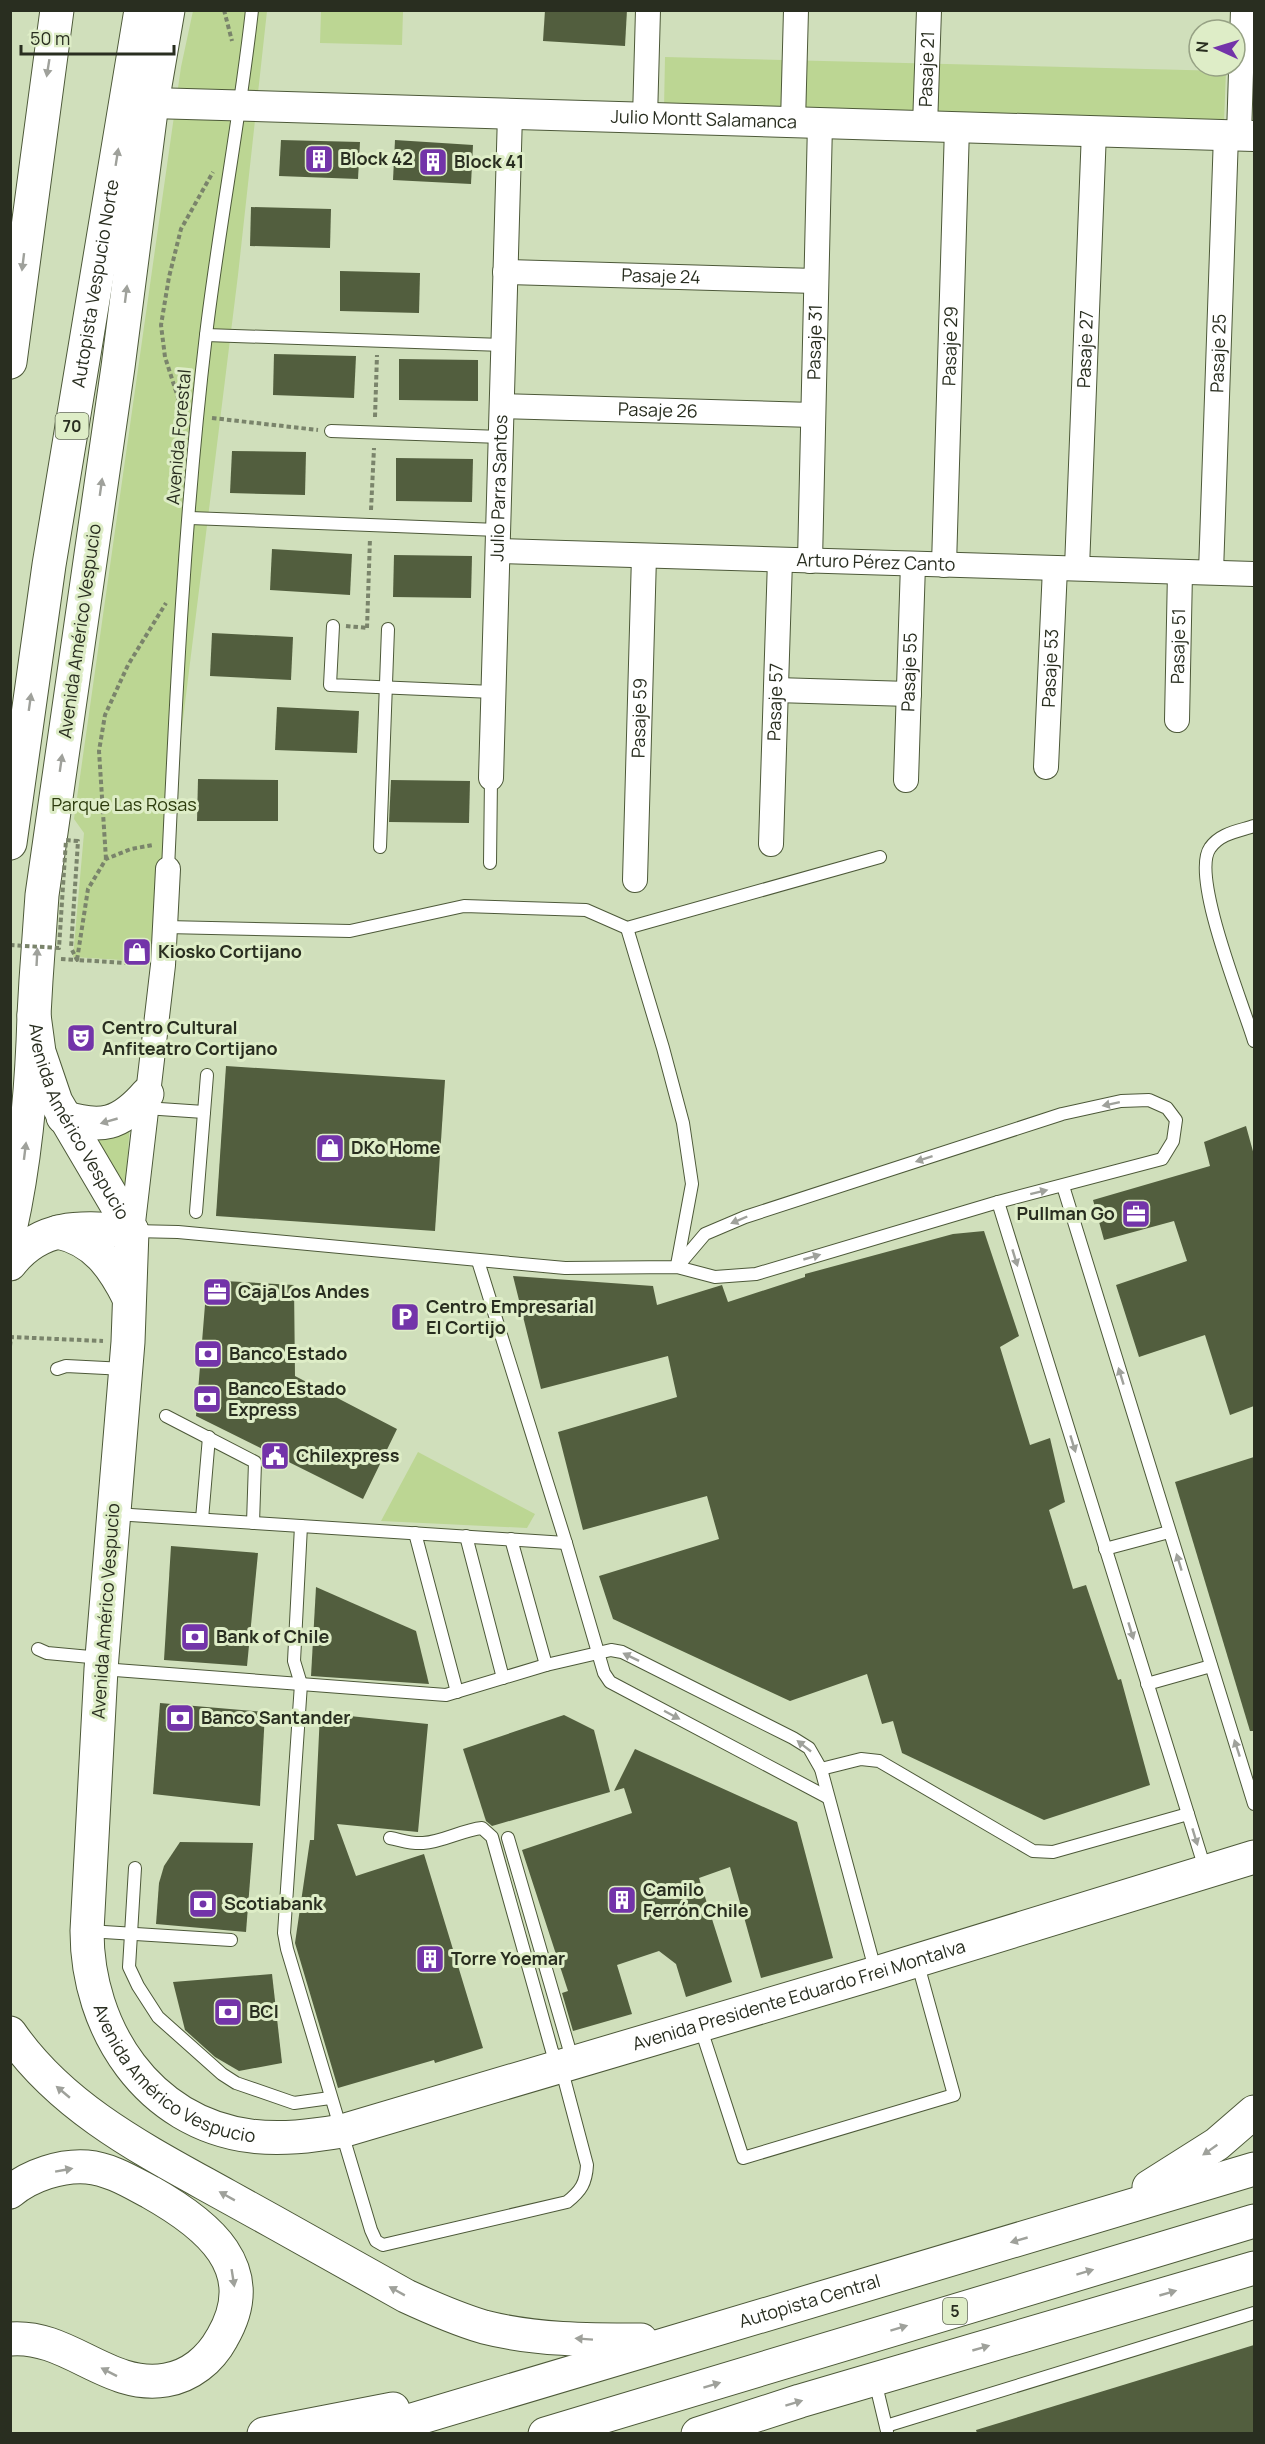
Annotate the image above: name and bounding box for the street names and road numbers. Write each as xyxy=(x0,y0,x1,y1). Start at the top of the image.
street label: Pasaje 21 xyxy=(913,31,939,107)
street label: Julio Montt Salamanca xyxy=(610,104,797,133)
street label: Autopista Vespucio Norte xyxy=(66,177,124,389)
street label: Pasaje 24 xyxy=(621,262,701,289)
street label: Pasaje 31 xyxy=(801,304,827,380)
street label: Pasaje 29 xyxy=(936,306,963,386)
street label: Pasaje 27 xyxy=(1071,310,1098,389)
street label: Pasaje 25 xyxy=(1204,313,1231,393)
street label: Avenida Forestal xyxy=(160,368,196,506)
street label: Pasaje 26 xyxy=(618,396,698,423)
road number: 70 xyxy=(56,413,88,439)
street label: Julio Parra Santos xyxy=(484,414,512,562)
street label: Avenida Américo Vespucio xyxy=(52,522,106,740)
street label: Arturo Pérez Canto xyxy=(796,547,956,576)
street label: Pasaje 51 xyxy=(1165,608,1190,684)
street label: Pasaje 53 xyxy=(1036,628,1063,708)
street label: Pasaje 55 xyxy=(895,632,922,712)
street label: Pasaje 57 xyxy=(761,663,788,741)
street label: Pasaje 59 xyxy=(625,678,652,758)
street label: Avenida Américo Vespucio xyxy=(24,1022,136,1224)
street label: Avenida Américo Vespucio xyxy=(85,1502,125,1720)
street label: Avenida Presidente Eduardo Frei Montalva xyxy=(629,1933,968,2055)
street label: Avenida Américo Vespucio xyxy=(88,2000,257,2147)
street label: Autopista Central xyxy=(736,2268,883,2333)
road number: 5 xyxy=(943,2298,967,2324)

